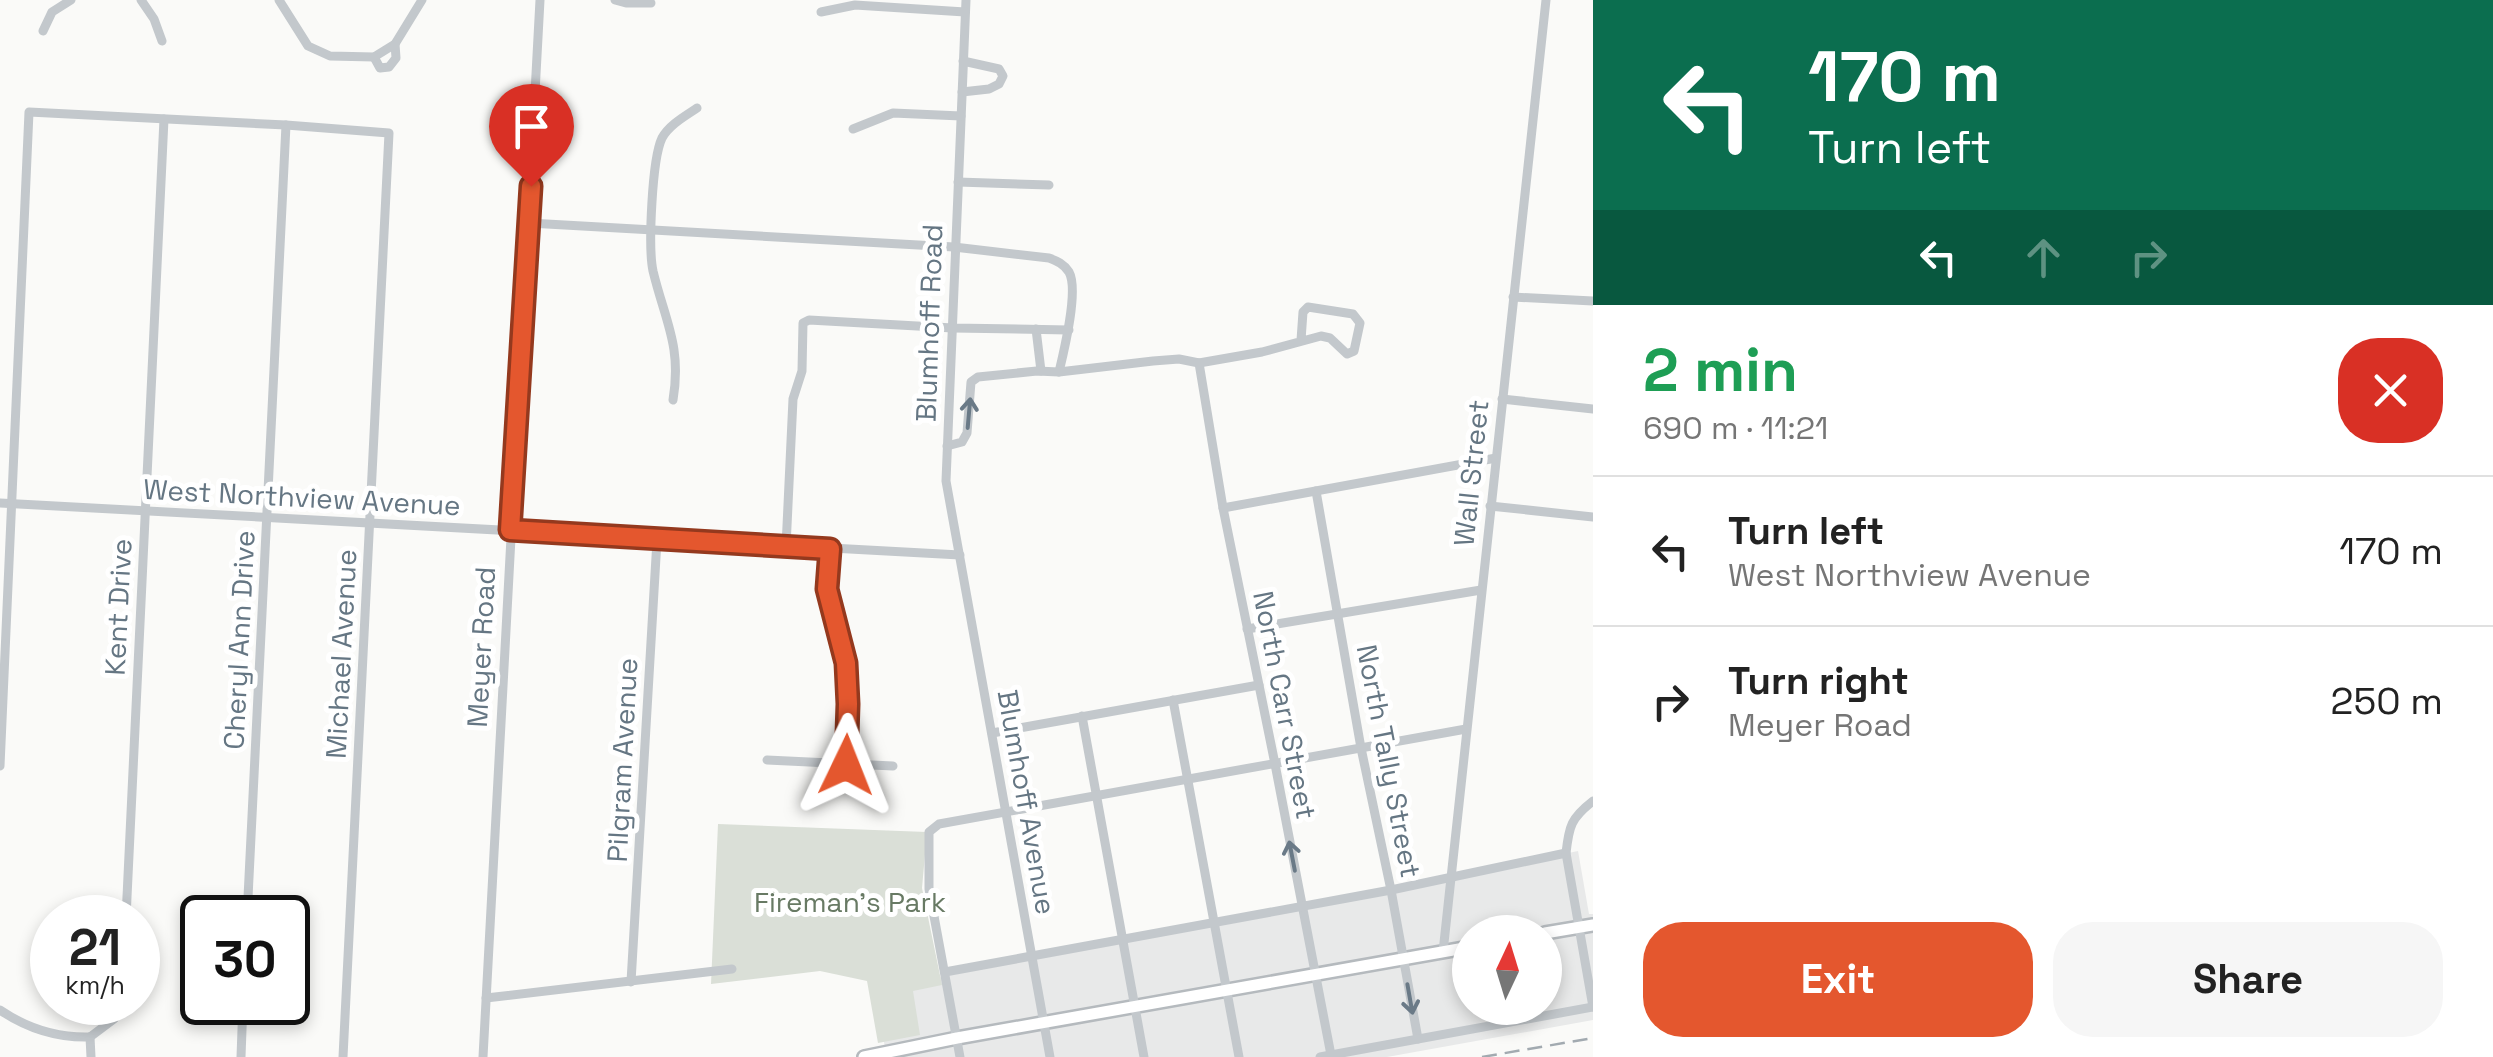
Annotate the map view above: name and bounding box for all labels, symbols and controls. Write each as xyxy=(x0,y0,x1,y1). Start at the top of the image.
text: 170 m xyxy=(1808,32,2001,121)
icon: left xyxy=(1643,40,1773,170)
pin xyxy=(489,84,574,187)
icon: arrive xyxy=(504,99,559,154)
text: Turn left xyxy=(1808,119,1991,176)
street label: Blumhoff Road xyxy=(908,224,950,422)
icon: left xyxy=(1911,230,1966,285)
icon: ahead xyxy=(2016,230,2071,285)
icon: right xyxy=(2121,230,2176,285)
text: 2 min xyxy=(1643,332,1798,409)
button: close xyxy=(2338,338,2443,443)
one-way arrow xyxy=(959,398,978,430)
street label: Wall Street xyxy=(1445,398,1497,548)
text: 690 m · 11:21 xyxy=(1643,408,1828,448)
street label: West Northview Avenue xyxy=(142,471,462,523)
text: Turn left xyxy=(1728,507,1884,555)
icon: left xyxy=(1643,524,1698,579)
text: 170 m xyxy=(2339,527,2443,575)
street label: Cheryl Ann Drive xyxy=(215,530,263,750)
street label: Kent Drive xyxy=(96,538,140,676)
street label: Michael Avenue xyxy=(318,548,364,760)
text: West Northview Avenue xyxy=(1728,555,2091,595)
street label: Meyer Road xyxy=(459,566,503,728)
street label: North Carr Street xyxy=(1245,588,1325,822)
street label: North Tally Street xyxy=(1349,641,1429,881)
street label: Pilgram Avenue xyxy=(599,657,645,863)
text: Turn right xyxy=(1728,657,1909,705)
icon: right xyxy=(1643,674,1698,729)
text: 250 m xyxy=(2331,677,2443,725)
street label: Blumhoff Avenue xyxy=(990,687,1064,917)
text: Meyer Road xyxy=(1728,705,1912,745)
position arrow xyxy=(794,713,898,817)
one-way arrow xyxy=(1282,840,1301,873)
park label: Fireman's Park xyxy=(754,884,946,920)
speed limit sign: 30 xyxy=(180,895,310,1025)
north arrow xyxy=(1452,915,1562,1025)
map controls xyxy=(1452,915,1562,1025)
text: 21 xyxy=(69,916,121,980)
button: Exit xyxy=(1643,922,2033,1037)
button: Share xyxy=(2053,922,2443,1037)
text: km/h xyxy=(65,969,125,1001)
one-way arrow xyxy=(1401,982,1420,1014)

